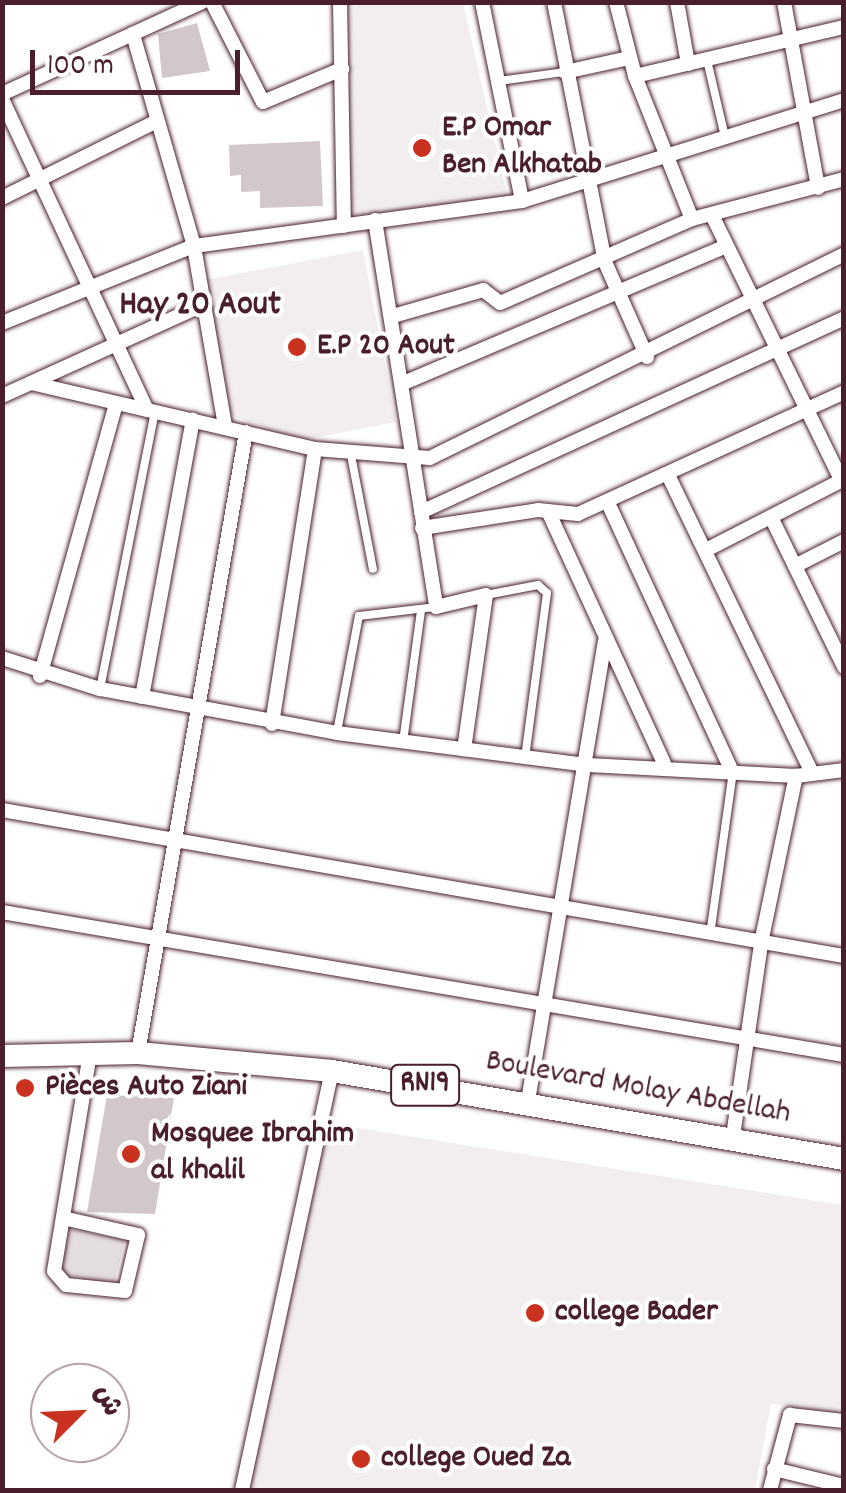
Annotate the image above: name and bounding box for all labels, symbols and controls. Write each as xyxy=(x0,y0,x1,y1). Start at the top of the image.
scale bar xyxy=(35,30,245,92)
text: 100 m xyxy=(47,46,114,89)
place label: E.P Omar Ben Alkhatab xyxy=(442,111,602,186)
marker: E.P Omar Ben Alkhatab xyxy=(411,137,433,159)
district label: Hay 20 Aout xyxy=(119,285,281,327)
place label: E.P 20 Aout xyxy=(317,328,455,366)
marker: E.P 20 Aout xyxy=(286,336,308,358)
street label: Boulevard Molay Abdellah xyxy=(483,1043,793,1135)
road number: RN19 xyxy=(390,1060,460,1110)
place label: Pièces Auto Ziani xyxy=(45,1069,247,1107)
marker: Pièces Auto Ziani xyxy=(14,1077,36,1099)
place label: Mosquee Ibrahim al khalil xyxy=(151,1117,354,1192)
marker: Mosquee Ibrahim al khalil xyxy=(120,1143,142,1165)
place label: college Bader xyxy=(555,1294,718,1332)
marker: college Bader xyxy=(524,1302,546,1324)
north arrow xyxy=(30,1363,130,1463)
text: ش xyxy=(81,1379,130,1424)
place label: college Oued Za xyxy=(381,1440,571,1478)
marker: college Oued Za xyxy=(350,1448,372,1470)

